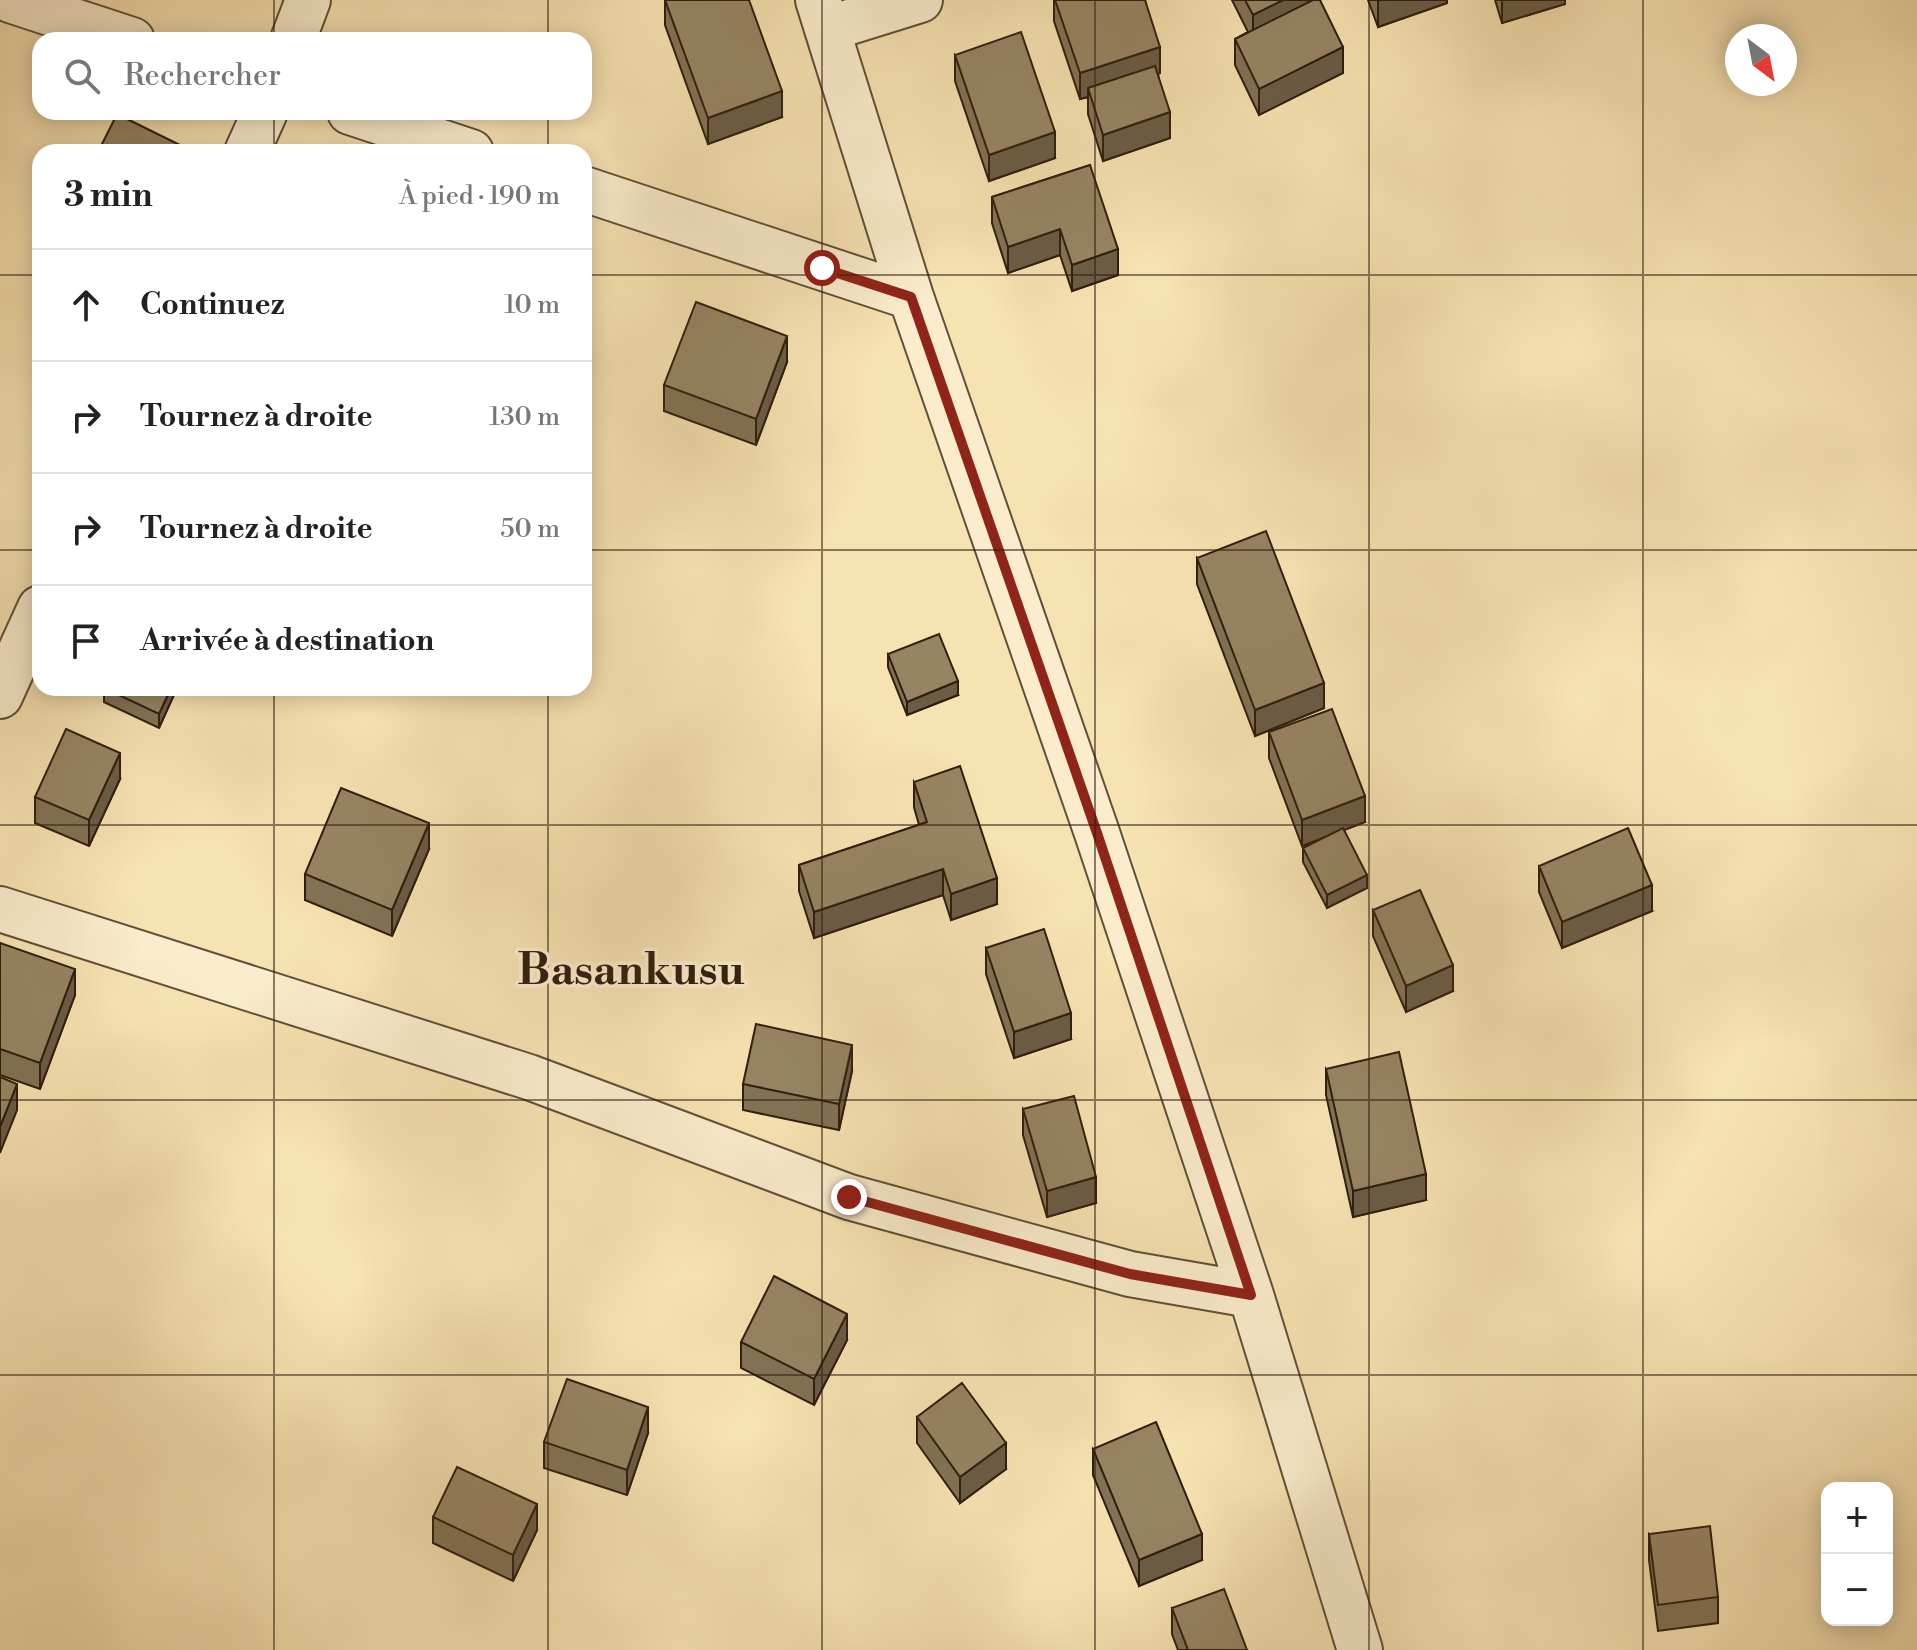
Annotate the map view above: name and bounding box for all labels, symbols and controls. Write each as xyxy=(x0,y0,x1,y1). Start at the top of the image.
north arrow xyxy=(1725,24,1797,96)
search box xyxy=(32,32,592,120)
icon: search xyxy=(60,54,104,98)
text: Rechercher xyxy=(124,57,281,95)
text: 3 min xyxy=(64,175,153,217)
text: À pied · 190 m xyxy=(399,180,560,212)
route start xyxy=(804,250,840,286)
icon: ahead xyxy=(64,283,108,327)
text: Continuez xyxy=(140,286,285,324)
text: 10 m xyxy=(504,289,560,321)
icon: right xyxy=(64,395,108,439)
text: Tournez à droite xyxy=(140,398,373,436)
text: 130 m xyxy=(489,401,560,433)
icon: right xyxy=(64,507,108,551)
text: Tournez à droite xyxy=(140,510,373,548)
text: 50 m xyxy=(500,513,560,545)
icon: arrive xyxy=(64,619,108,663)
text: Arrivée à destination xyxy=(140,622,434,660)
district label: Basankusu xyxy=(517,943,745,998)
route end xyxy=(831,1179,867,1215)
map controls xyxy=(1821,1482,1893,1626)
button: + xyxy=(1821,1482,1893,1554)
button: − xyxy=(1821,1554,1893,1626)

